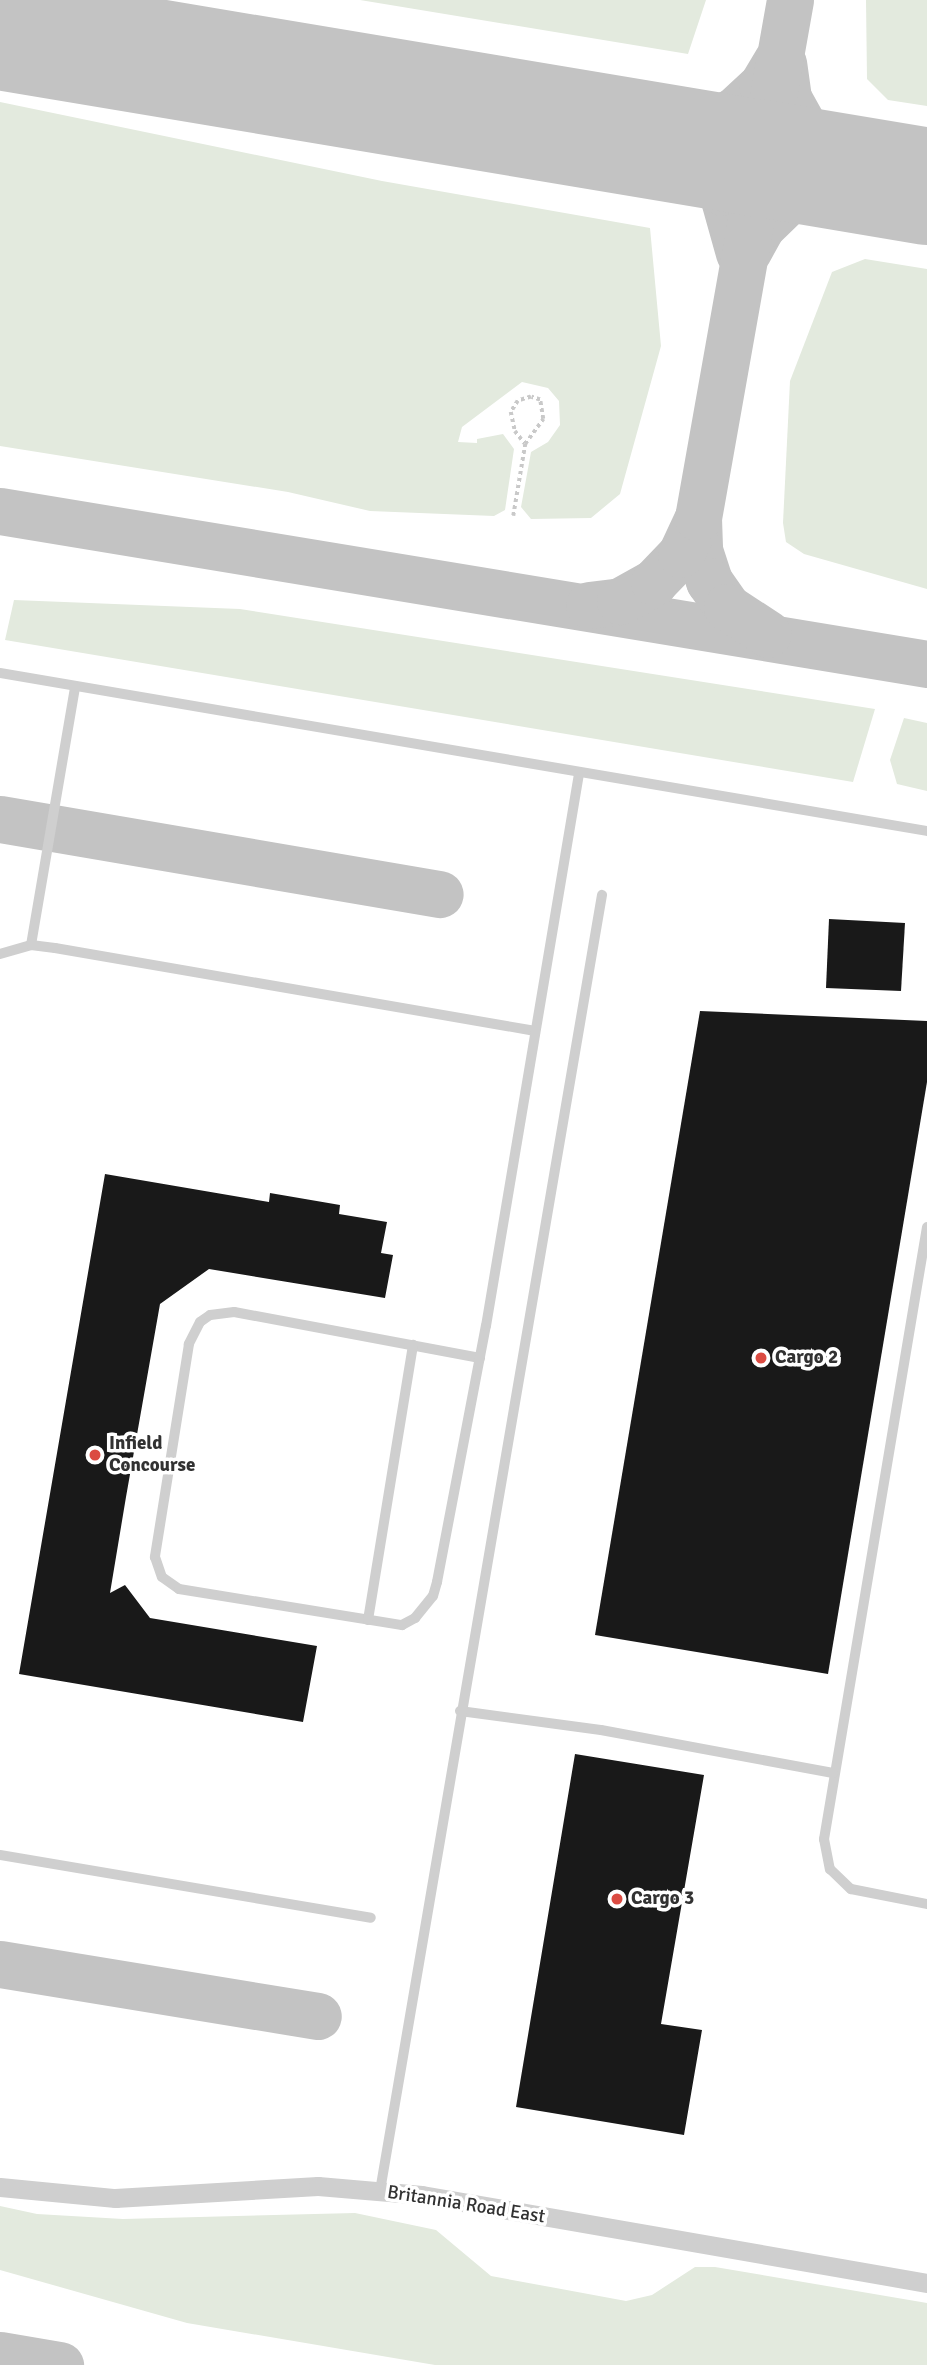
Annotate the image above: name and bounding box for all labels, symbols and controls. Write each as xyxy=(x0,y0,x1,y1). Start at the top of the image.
place label: Cargo 2 xyxy=(775,1347,838,1369)
marker: Cargo 2 xyxy=(753,1350,769,1366)
place label: Infield Concourse xyxy=(109,1433,195,1477)
marker: Infield Concourse xyxy=(87,1447,103,1463)
place label: Cargo 3 xyxy=(631,1888,694,1910)
marker: Cargo 3 xyxy=(609,1891,625,1907)
street label: Britannia Road East xyxy=(385,2181,547,2229)

